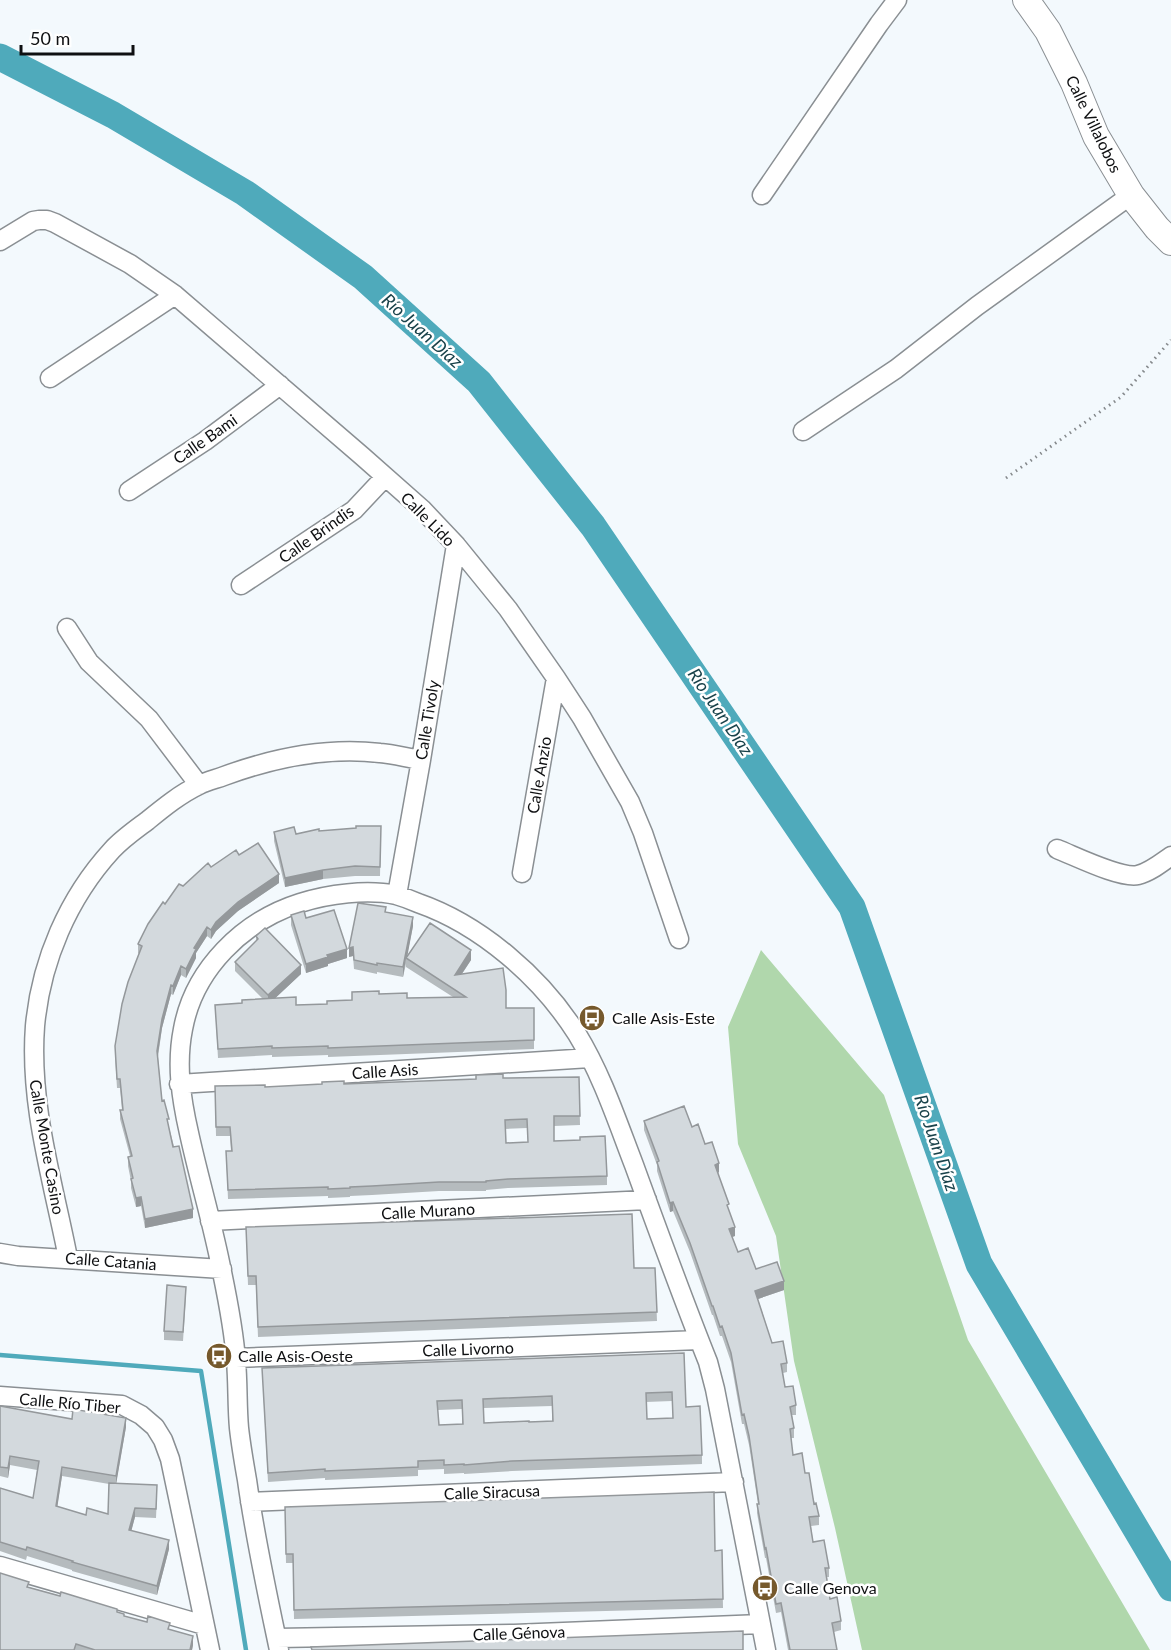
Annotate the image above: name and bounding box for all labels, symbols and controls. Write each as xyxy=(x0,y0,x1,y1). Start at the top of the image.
scale bar xyxy=(21,18,134,56)
text: 50 m xyxy=(30,27,70,49)
street label: Calle Villalobos xyxy=(1063,72,1126,176)
water label: Río Juan Díaz xyxy=(378,288,468,372)
street label: Calle Bami xyxy=(169,410,240,468)
street label: Calle Lido xyxy=(397,488,459,550)
street label: Calle Brindis xyxy=(275,501,357,566)
water label: Río Juan Díaz xyxy=(684,664,758,760)
street label: Calle Tivoly xyxy=(411,678,442,761)
street label: Calle Anzio xyxy=(522,735,555,815)
bus stop icon: Calle Asis-Este xyxy=(577,1003,607,1033)
place label: Calle Asis-Este xyxy=(612,1008,715,1027)
street label: Calle Asis xyxy=(351,1059,419,1082)
street label: Calle Monte Casino xyxy=(26,1078,69,1216)
water label: Río Juan Díaz xyxy=(910,1092,964,1194)
street label: Calle Murano xyxy=(381,1199,475,1222)
street label: Calle Catania xyxy=(65,1248,157,1273)
street label: Calle Livorno xyxy=(422,1337,514,1360)
bus stop icon: Calle Asis-Oeste xyxy=(204,1341,234,1371)
place label: Calle Asis-Oeste xyxy=(238,1346,353,1365)
street label: Calle Río Tiber xyxy=(19,1389,122,1416)
street label: Calle Siracusa xyxy=(444,1480,540,1503)
bus stop icon: Calle Genova xyxy=(750,1573,780,1603)
place label: Calle Genova xyxy=(784,1578,877,1597)
street label: Calle Génova xyxy=(472,1621,566,1644)

